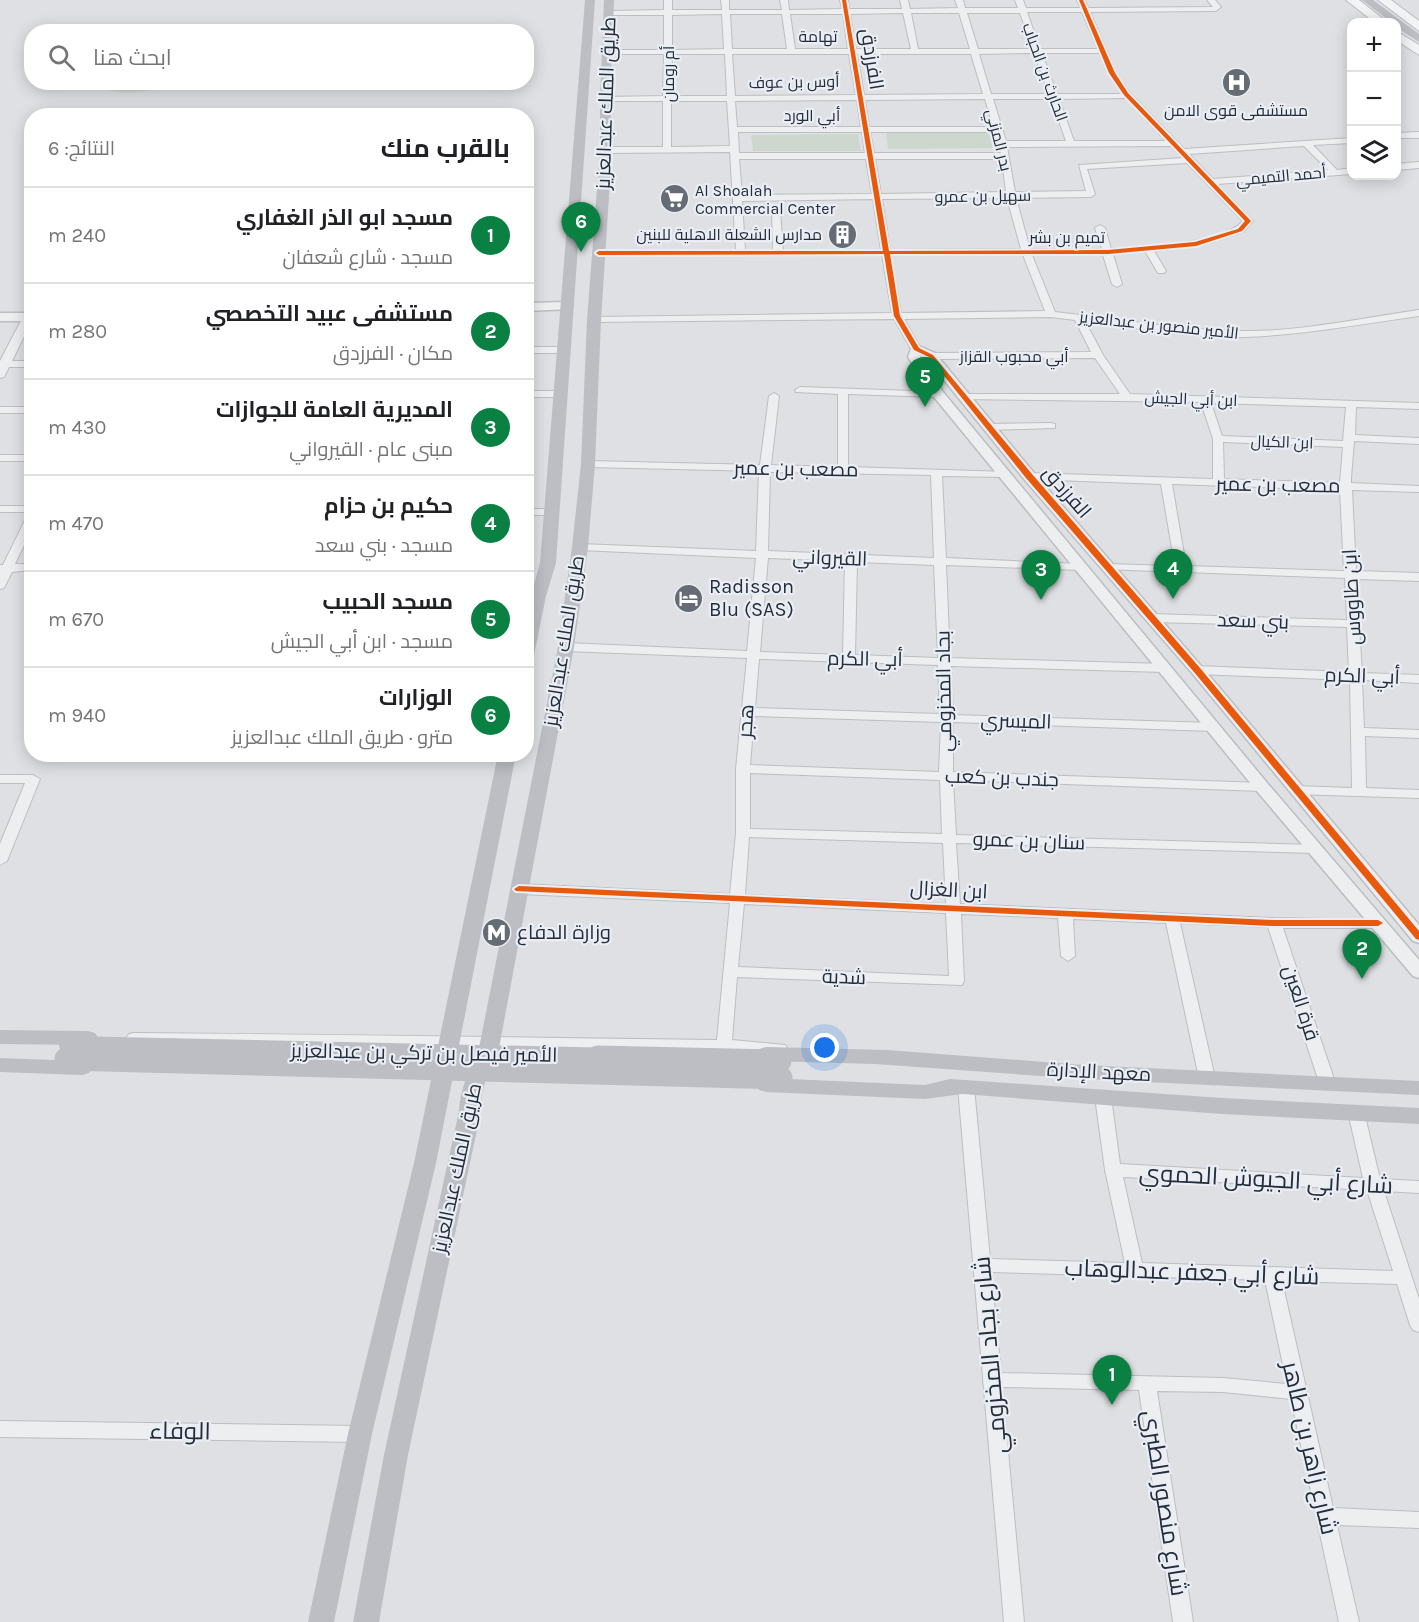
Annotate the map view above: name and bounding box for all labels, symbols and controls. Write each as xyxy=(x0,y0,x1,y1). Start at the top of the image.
street label: طريق الملك عبدالعزيز xyxy=(591,16,622,191)
map controls xyxy=(1347,18,1401,180)
button: + xyxy=(1347,18,1401,72)
street label: الحارث بن الحباب xyxy=(1017,20,1072,124)
search box xyxy=(24,24,534,90)
street label: تهامة xyxy=(798,27,838,47)
street label: الفرزدق xyxy=(855,27,888,91)
icon: search xyxy=(45,41,78,74)
text: ابحث هنا xyxy=(93,45,172,71)
street label: أم رومان xyxy=(659,46,680,102)
hospital icon: مستشفى قوى الامن xyxy=(1220,66,1252,98)
street label: أوس بن عوف xyxy=(748,72,840,93)
button: − xyxy=(1347,72,1401,126)
place label: مستشفى قوى الامن xyxy=(1164,101,1308,121)
street label: أبي الورد xyxy=(784,106,840,129)
street label: بدر المزني xyxy=(978,107,1016,174)
button: layers xyxy=(1347,126,1401,180)
text: بالقرب منك xyxy=(381,133,510,164)
text: النتائج: 6 xyxy=(48,137,115,160)
street label: أحمد التميمي xyxy=(1235,163,1327,193)
place label: Al Shoalah Commercial Center xyxy=(695,181,836,218)
supermarket icon: Al Shoalah Commercial Center xyxy=(658,183,690,215)
street label: سهيل بن عمرو xyxy=(935,186,1031,207)
pin: 6 xyxy=(562,202,600,252)
text: مسجد ابو الذر الغفاري xyxy=(236,205,453,231)
building icon: مدارس الشعلة الاهلية للبنين xyxy=(827,218,859,250)
text: 240 m xyxy=(48,224,106,247)
text: 1 xyxy=(487,224,494,247)
place label: مدارس الشعلة الاهلية للبنين xyxy=(636,225,822,245)
street label: تميم بن بشر xyxy=(1028,228,1106,249)
text: مسجد · شارع شعفان xyxy=(282,246,453,269)
text: مستشفى عبيد التخصصي xyxy=(206,301,453,327)
street label: الأمير منصور بن عبدالعزيز xyxy=(1077,307,1240,344)
text: 280 m xyxy=(48,320,107,343)
text: 2 xyxy=(484,320,497,343)
text: مكان · الفرزدق xyxy=(333,342,453,365)
street label: أبي محبوب القزاز xyxy=(958,347,1069,370)
pin: 5 xyxy=(906,358,944,407)
street label: ابن أبي الجيش xyxy=(1144,388,1238,414)
text: المديرية العامة للجوازات xyxy=(216,397,453,423)
text: 430 m xyxy=(48,416,106,439)
text: 3 xyxy=(484,416,497,439)
street label: ابن الكيال xyxy=(1250,431,1314,454)
text: مبنى عام · القيرواني xyxy=(289,438,453,461)
street label: مصعب بن عمير xyxy=(732,456,859,483)
street label: الفرزدق xyxy=(1037,461,1096,524)
street label: مصعب بن عمير xyxy=(1214,472,1341,499)
text: حكيم بن حزام xyxy=(324,493,453,519)
text: 470 m xyxy=(48,512,104,535)
text: 4 xyxy=(485,512,496,535)
text: مسجد · بني سعد xyxy=(315,534,453,557)
street label: القيرواني xyxy=(792,545,868,575)
street label: ابن طاووس xyxy=(1338,548,1367,646)
pin: 3 xyxy=(1022,550,1060,600)
pin: 4 xyxy=(1154,550,1192,599)
street label: طريق الملك عبدالعزيز xyxy=(539,554,590,729)
place label: Radisson Blu (SAS) xyxy=(709,575,794,621)
hotel icon: Radisson Blu (SAS) xyxy=(672,582,704,614)
text: مسجد الحبيب xyxy=(323,589,453,615)
text: 670 m xyxy=(48,608,104,631)
text: 5 xyxy=(485,608,496,631)
street label: بني سعد xyxy=(1216,608,1290,638)
text: مسجد · ابن أبي الجيش xyxy=(271,630,453,653)
street label: بجاد المخزومي xyxy=(931,630,961,752)
street label: أبي الكرم xyxy=(827,646,903,675)
street label: أبي الكرم xyxy=(1324,662,1400,693)
text: الوزارات xyxy=(379,685,453,711)
street label: هجر xyxy=(733,703,759,740)
text: 940 m xyxy=(48,704,106,727)
text: 6 xyxy=(484,704,497,727)
street label: الميسري xyxy=(980,708,1052,738)
text: مترو · طريق الملك عبدالعزيز xyxy=(231,726,453,749)
street label: جندب بن كعب xyxy=(945,765,1059,792)
street label: سنان بن عمرو xyxy=(972,828,1086,855)
street label: ابن الغزال xyxy=(910,876,988,905)
metro station icon: وزارة الدفاع xyxy=(480,916,512,948)
place label: وزارة الدفاع xyxy=(517,921,611,946)
pin: 2 xyxy=(1342,930,1382,979)
street label: قرة العين xyxy=(1277,962,1324,1044)
street label: شدية xyxy=(822,965,866,989)
your location xyxy=(810,1033,839,1062)
street label: الأمير فيصل بن تركي بن عبدالعزيز xyxy=(289,1039,558,1071)
street label: معهد الإدارة xyxy=(1046,1058,1152,1087)
street label: طريق الملك عبدالعزيز xyxy=(428,1081,487,1256)
street label: شارع أبي الجيوش الحموي xyxy=(1138,1156,1394,1205)
street label: شارع أبي جعفر عبدالوهاب xyxy=(1064,1252,1320,1295)
street label: شارع بجاد المخزومي xyxy=(967,1255,1018,1455)
pin: 1 xyxy=(1092,1356,1132,1405)
street label: شارع زاهر بن طاهر xyxy=(1274,1357,1344,1538)
street label: شارع منصور الطبري xyxy=(1133,1408,1194,1599)
street label: الوفاء xyxy=(149,1416,211,1446)

